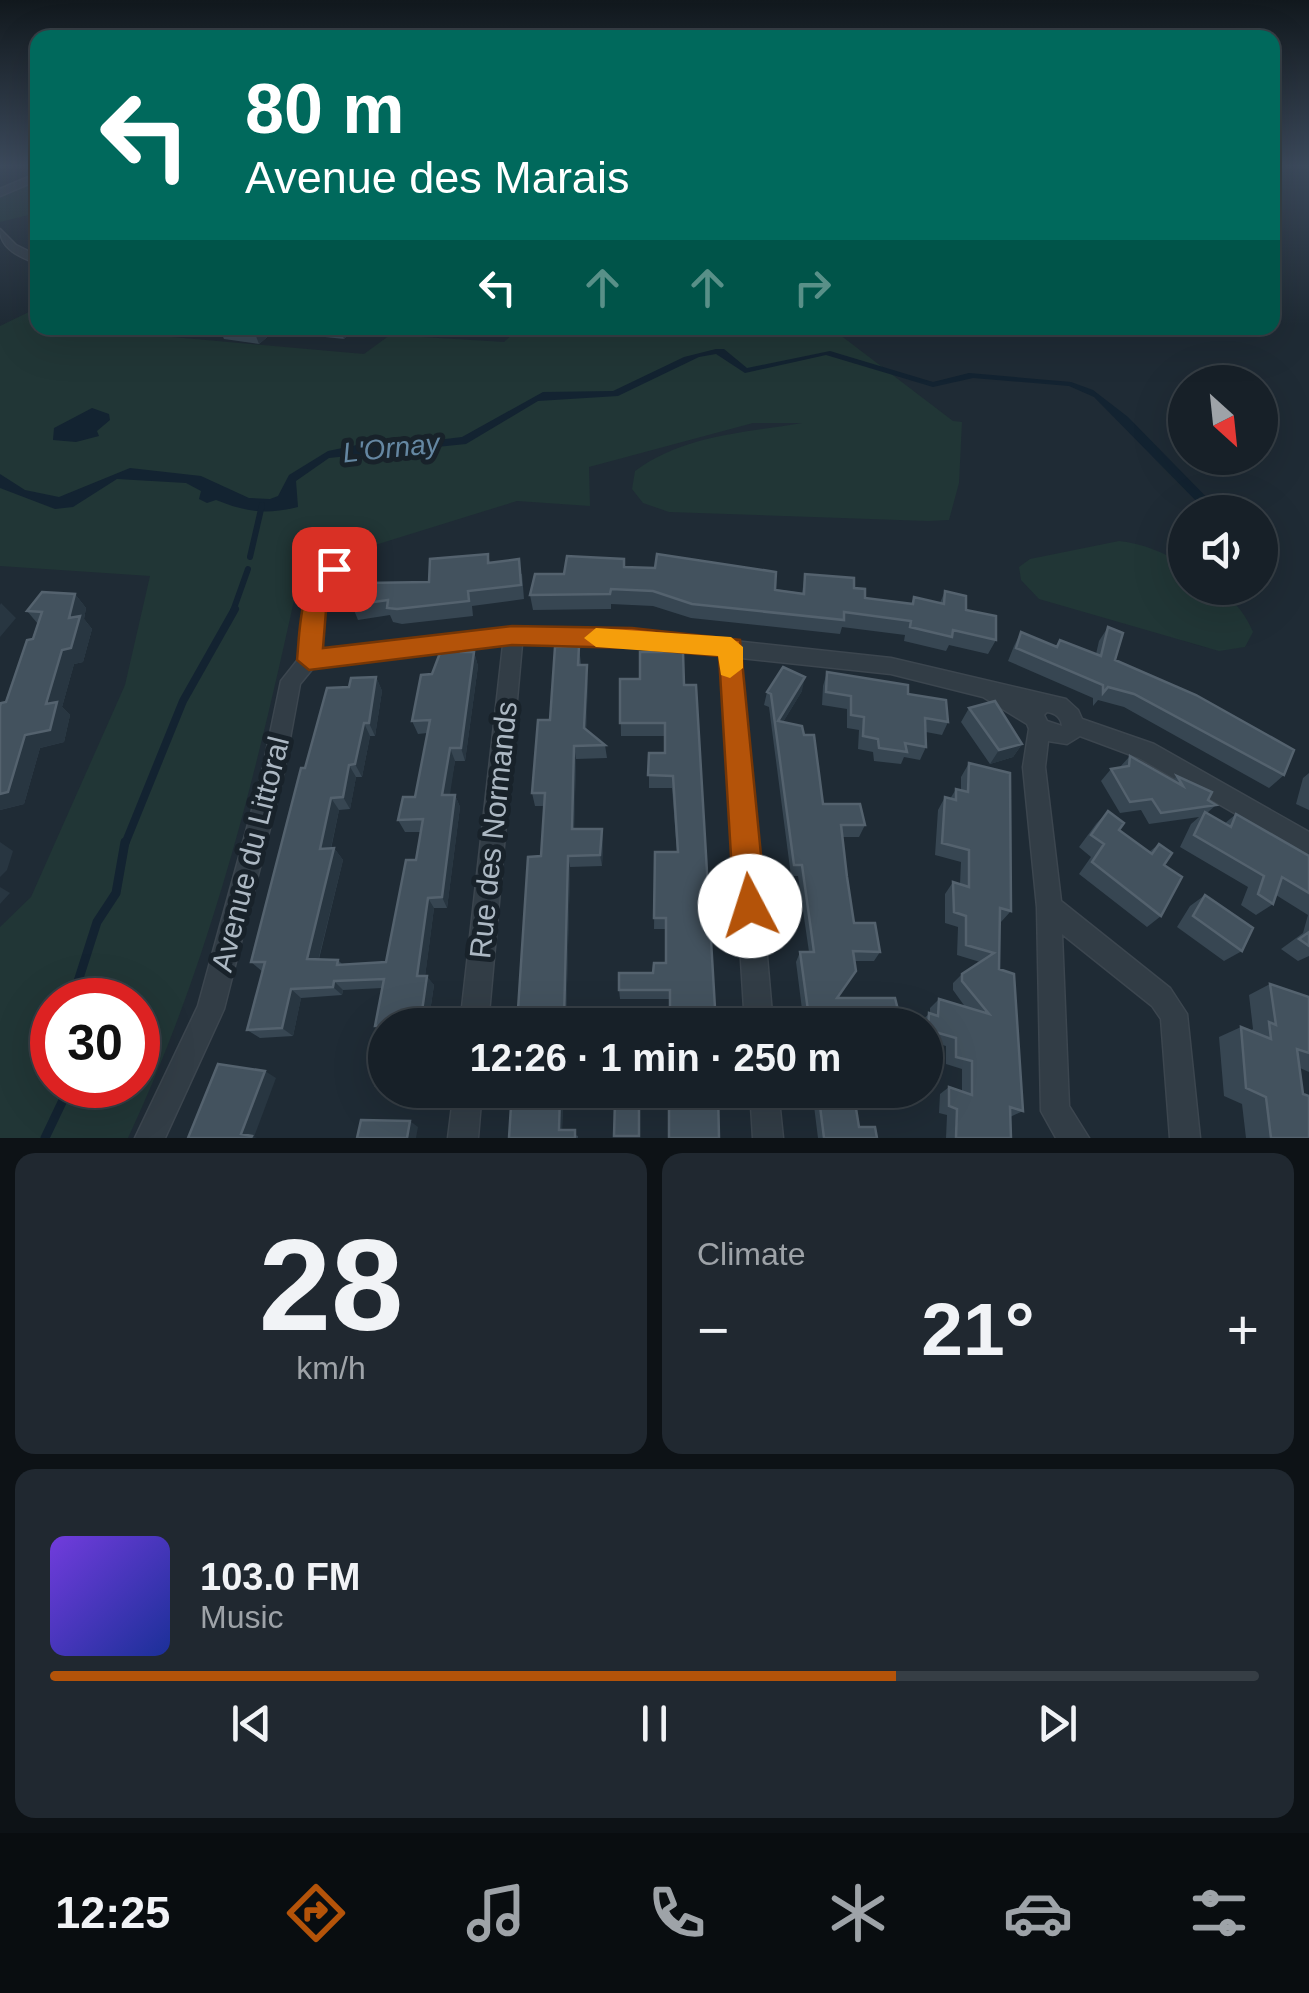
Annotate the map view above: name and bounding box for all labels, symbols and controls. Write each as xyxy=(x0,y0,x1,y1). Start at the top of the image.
icon: left xyxy=(80,70,210,200)
text: 80 m xyxy=(245,70,405,148)
text: Avenue des Marais xyxy=(245,152,629,203)
icon: left xyxy=(470,260,525,315)
icon: ahead xyxy=(575,260,630,315)
icon: ahead xyxy=(680,260,735,315)
icon: right xyxy=(785,260,840,315)
north arrow xyxy=(1168,365,1278,475)
map controls xyxy=(1168,365,1278,605)
water label: L'Ornay xyxy=(341,427,443,468)
button: sound xyxy=(1168,495,1278,605)
pin xyxy=(292,527,377,612)
icon: arrive xyxy=(307,542,362,597)
street label: Rue des Normands xyxy=(463,700,523,960)
street label: Avenue du Littoral xyxy=(205,733,295,975)
position arrow xyxy=(698,854,802,958)
speed limit sign: 30 xyxy=(30,978,160,1108)
text: 12:26 · 1 min · 250 m xyxy=(470,1037,841,1079)
text: 28 xyxy=(259,1212,403,1358)
text: Climate xyxy=(697,1236,805,1272)
text: 21° xyxy=(921,1287,1035,1371)
text: − xyxy=(697,1299,729,1361)
text: + xyxy=(1227,1299,1259,1361)
text: km/h xyxy=(296,1350,366,1386)
text: 103.0 FM xyxy=(200,1556,361,1598)
text: Music xyxy=(200,1599,284,1635)
icon: previous xyxy=(224,1696,279,1751)
icon: pause xyxy=(627,1696,682,1751)
icon: next xyxy=(1030,1696,1085,1751)
icon: directions xyxy=(281,1878,351,1948)
icon: music xyxy=(461,1878,531,1948)
icon: phone xyxy=(642,1878,712,1948)
icon: climate xyxy=(823,1878,893,1948)
icon: car xyxy=(1003,1878,1073,1948)
icon: filters xyxy=(1184,1878,1254,1948)
text: 12:25 xyxy=(55,1887,170,1938)

